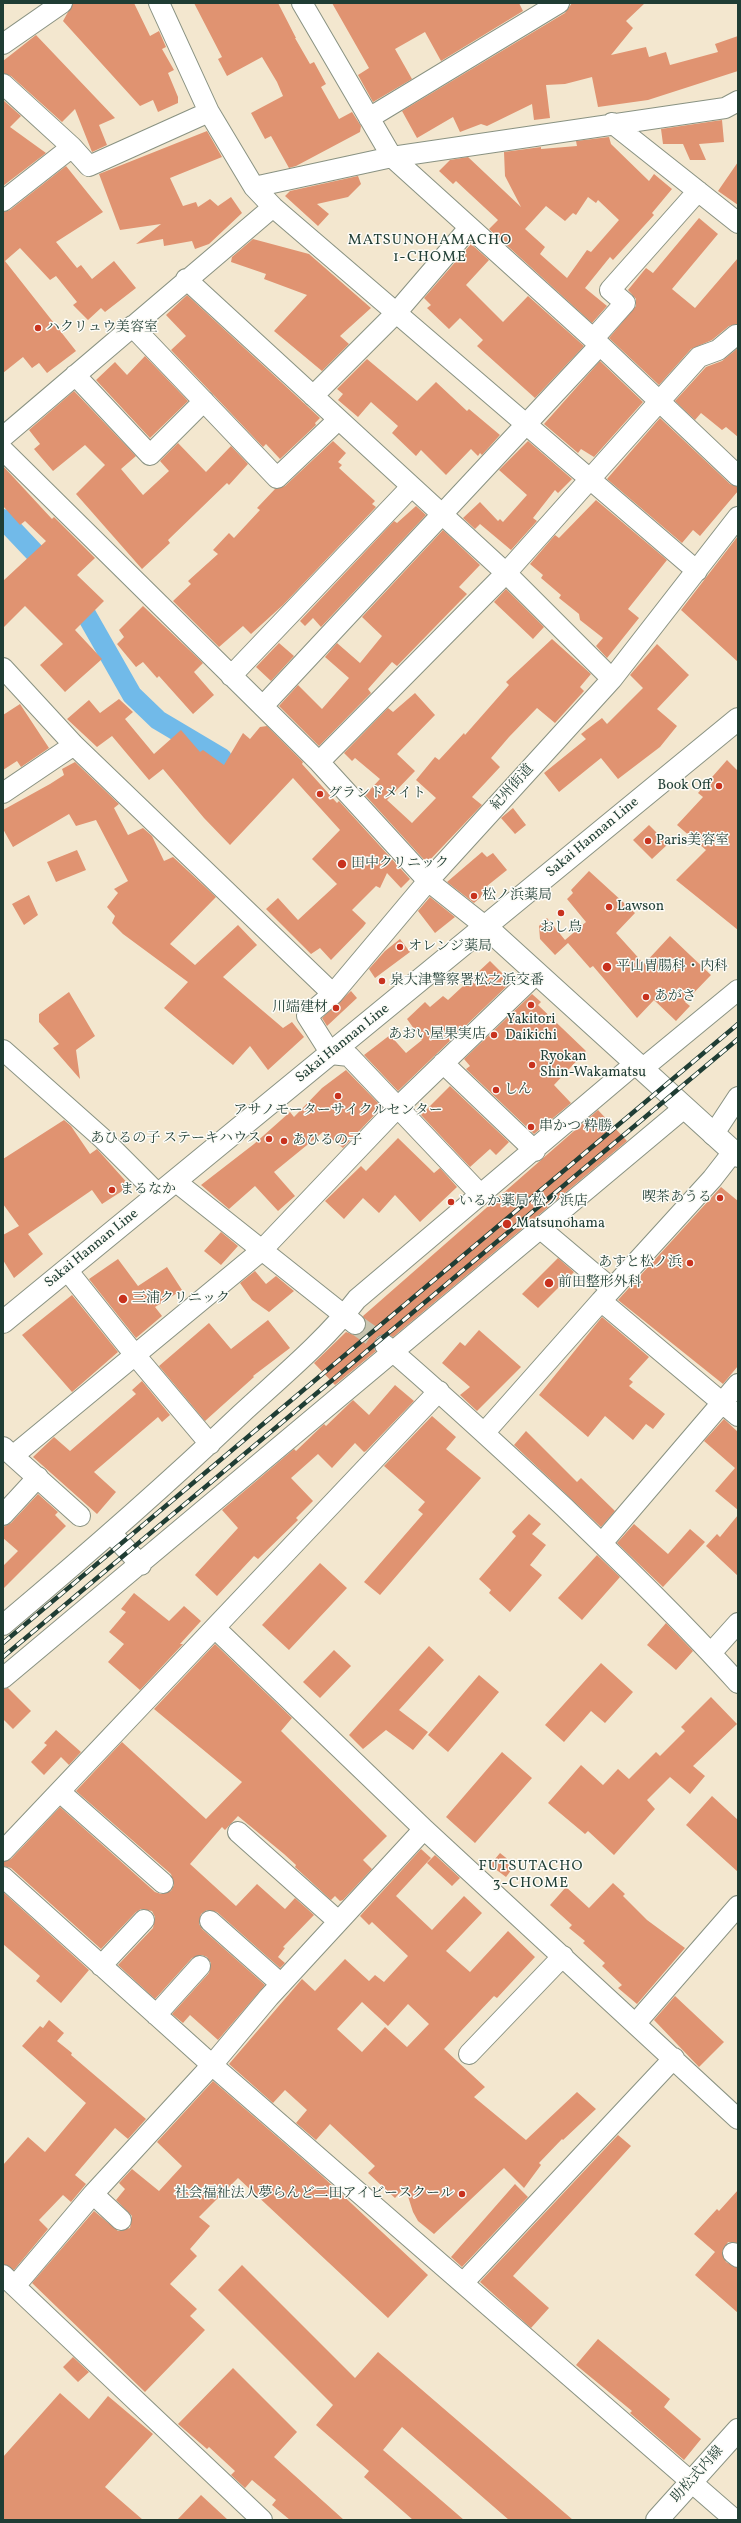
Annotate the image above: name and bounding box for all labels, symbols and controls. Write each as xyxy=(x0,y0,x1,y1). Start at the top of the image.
district label: MATSUNOHAMACHO 1-CHOME xyxy=(348,232,512,267)
place label: ハクリュウ美容室 xyxy=(46,320,158,336)
marker: ハクリュウ美容室 xyxy=(33,323,43,333)
street label: 紀州街道 xyxy=(488,762,538,814)
place label: Book Off xyxy=(658,778,711,794)
marker: Book Off xyxy=(714,781,724,791)
place label: グランドメイト xyxy=(328,786,426,802)
marker: グランドメイト xyxy=(315,789,325,799)
street label: Sakai Hannan Line xyxy=(543,794,643,882)
place label: Paris美容室 xyxy=(656,833,729,849)
marker: Paris美容室 xyxy=(643,836,653,846)
place label: 田中クリニック xyxy=(351,856,449,872)
marker: 田中クリニック xyxy=(336,858,348,870)
place label: 松ノ浜薬局 xyxy=(482,888,552,904)
marker: 松ノ浜薬局 xyxy=(469,891,479,901)
place label: Lawson xyxy=(617,899,664,915)
marker: Lawson xyxy=(604,902,614,912)
marker: おし鳥 xyxy=(556,908,566,918)
place label: おし鳥 xyxy=(540,920,582,936)
place label: オレンジ薬局 xyxy=(408,939,492,955)
marker: オレンジ薬局 xyxy=(395,942,405,952)
place label: 平山胃腸科・内科 xyxy=(616,959,728,975)
marker: 平山胃腸科・内科 xyxy=(601,961,613,973)
place label: 泉大津警察署松之浜交番 xyxy=(390,973,544,989)
marker: 泉大津警察署松之浜交番 xyxy=(377,976,387,986)
place label: あがさ xyxy=(654,989,696,1005)
marker: あがさ xyxy=(641,992,651,1002)
place label: 川端建材 xyxy=(272,1000,328,1016)
marker: Yakitori Daikichi xyxy=(526,1000,536,1010)
street label: Sakai Hannan Line xyxy=(293,1001,393,1087)
marker: 川端建材 xyxy=(331,1003,341,1013)
place label: Yakitori Daikichi xyxy=(505,1012,557,1044)
place label: あおい屋果実店 xyxy=(388,1027,486,1043)
marker: あおい屋果実店 xyxy=(489,1030,499,1040)
place label: Ryokan Shin-Wakamatsu xyxy=(540,1049,646,1082)
marker: Ryokan Shin-Wakamatsu xyxy=(527,1060,537,1070)
place label: しん xyxy=(504,1082,532,1098)
marker: しん xyxy=(491,1085,501,1095)
marker: アサノモーターサイクルセンター xyxy=(333,1091,343,1101)
place label: アサノモーターサイクルセンター xyxy=(233,1103,443,1119)
place label: 串かつ 粋勝 xyxy=(539,1119,612,1135)
marker: 串かつ 粋勝 xyxy=(526,1122,536,1132)
place label: あひるの子 ステーキハウス xyxy=(90,1131,261,1147)
place label: あひるの子 xyxy=(292,1133,362,1149)
marker: あひるの子 ステーキハウス xyxy=(264,1134,274,1144)
marker: あひるの子 xyxy=(279,1136,289,1146)
place label: まるなか xyxy=(120,1182,176,1198)
marker: まるなか xyxy=(107,1185,117,1195)
place label: 喫茶あうる xyxy=(642,1190,712,1206)
marker: 喫茶あうる xyxy=(715,1193,725,1203)
place label: いるか薬局 松ノ浜店 xyxy=(459,1194,588,1210)
marker: いるか薬局 松ノ浜店 xyxy=(446,1197,456,1207)
street label: Sakai Hannan Line xyxy=(42,1206,142,1292)
place label: Matsunohama xyxy=(516,1216,605,1232)
marker: Matsunohama xyxy=(501,1218,513,1230)
place label: あすと松ノ浜 xyxy=(598,1255,682,1271)
marker: あすと松ノ浜 xyxy=(685,1258,695,1268)
place label: 前田整形外科 xyxy=(558,1275,642,1291)
marker: 前田整形外科 xyxy=(543,1277,555,1289)
place label: 三浦クリニック xyxy=(132,1291,230,1307)
marker: 三浦クリニック xyxy=(117,1293,129,1305)
district label: FUTSUTACHO 3-CHOME xyxy=(478,1858,584,1893)
place label: 社会福祉法人夢らんど二田アイビースクール xyxy=(175,2186,454,2202)
marker: 社会福祉法人夢らんど二田アイビースクール xyxy=(457,2189,467,2199)
street label: 助松式内線 xyxy=(668,2443,728,2507)

